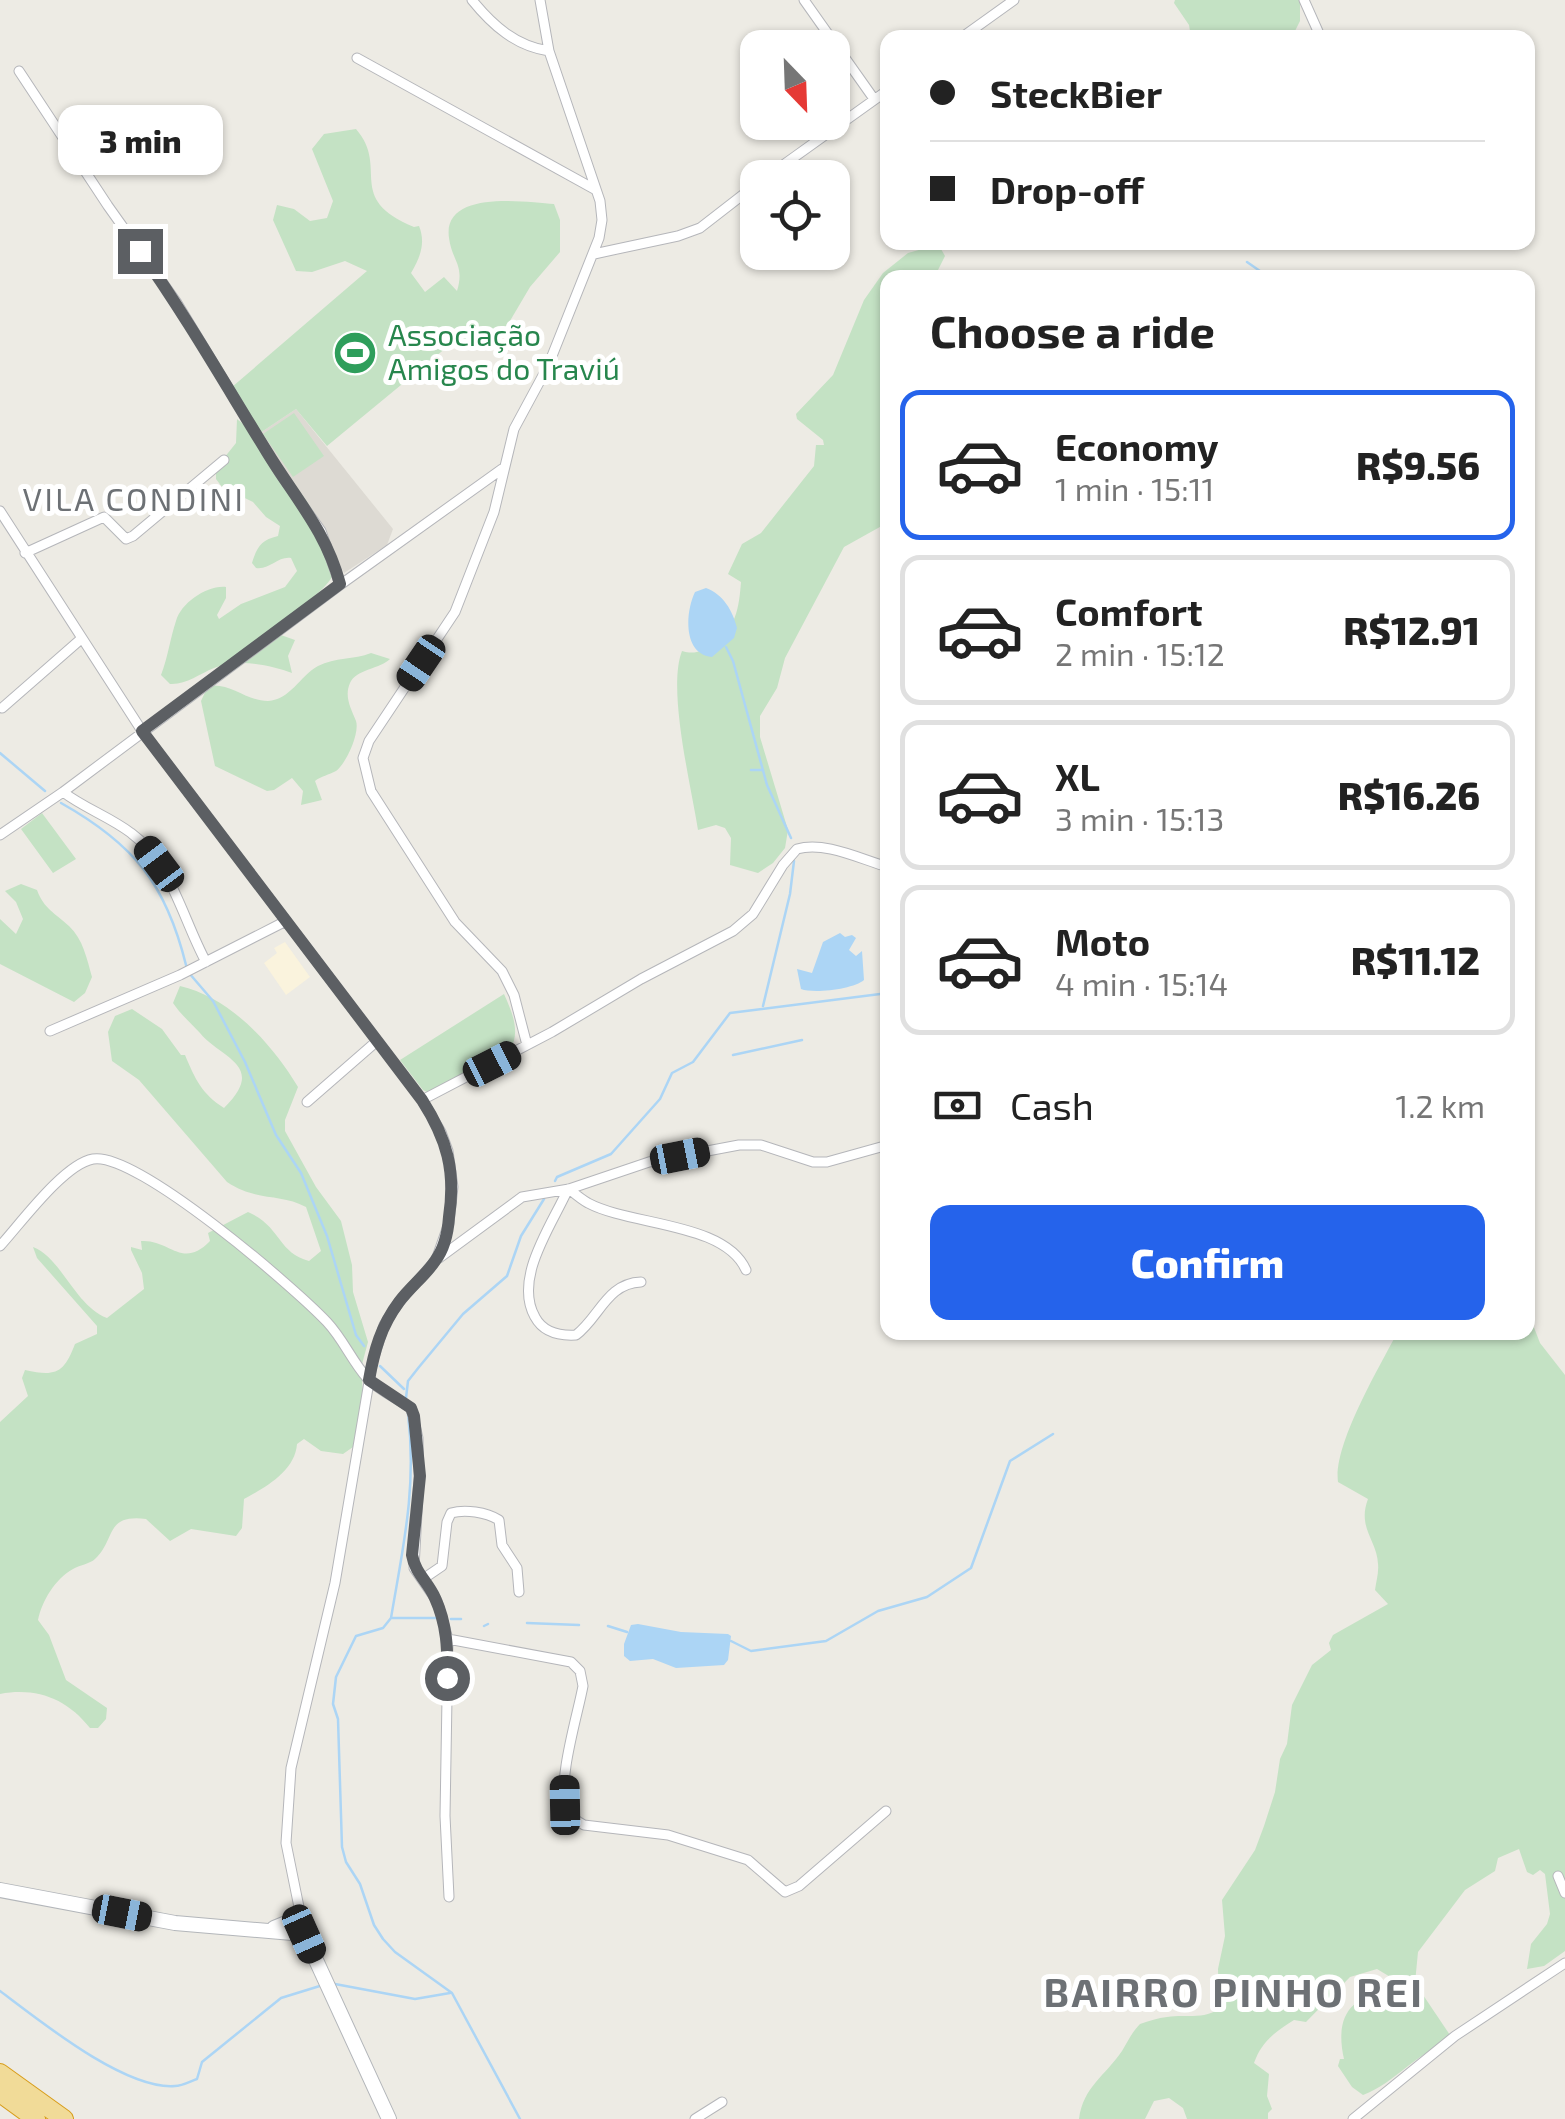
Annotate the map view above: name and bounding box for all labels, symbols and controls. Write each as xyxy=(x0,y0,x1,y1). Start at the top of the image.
north arrow xyxy=(740,30,850,140)
map controls xyxy=(740,30,850,270)
text: SteckBier xyxy=(990,70,1162,116)
callout: 3 min xyxy=(58,106,222,176)
text: 3 min xyxy=(99,121,182,159)
button: locate xyxy=(740,160,850,270)
text: Drop-off xyxy=(990,166,1144,212)
route end xyxy=(118,229,163,274)
text: Choose a ride xyxy=(930,303,1215,357)
place label: Associação Amigos do Traviú xyxy=(388,316,620,386)
sports icon: Associação Amigos do Traviú xyxy=(332,330,378,376)
icon: car xyxy=(935,420,1025,510)
text: Economy xyxy=(1055,423,1219,469)
text: R$9.56 xyxy=(1356,442,1480,488)
text: 1 min · 15:11 xyxy=(1055,469,1214,507)
district label: VILA CONDINI xyxy=(23,479,246,517)
icon: car xyxy=(935,585,1025,675)
text: Comfort xyxy=(1055,588,1203,634)
text: R$12.91 xyxy=(1343,607,1480,653)
car xyxy=(392,630,450,696)
text: 2 min · 15:12 xyxy=(1055,634,1225,672)
icon: car xyxy=(935,750,1025,840)
text: XL xyxy=(1055,753,1100,799)
text: R$16.26 xyxy=(1338,772,1480,818)
text: 3 min · 15:13 xyxy=(1055,799,1224,837)
car xyxy=(129,831,189,897)
icon: car xyxy=(935,915,1025,1005)
text: Moto xyxy=(1055,918,1150,964)
text: R$11.12 xyxy=(1351,937,1480,983)
text: 4 min · 15:14 xyxy=(1055,964,1228,1002)
car xyxy=(458,1037,526,1091)
icon: cash xyxy=(930,1078,985,1133)
text: Cash xyxy=(1010,1082,1094,1128)
text: 1.2 km xyxy=(1395,1086,1485,1124)
car xyxy=(648,1136,712,1176)
button: Confirm xyxy=(930,1205,1485,1320)
route start xyxy=(425,1656,470,1701)
car xyxy=(549,1775,581,1835)
car xyxy=(90,1893,154,1933)
car xyxy=(278,1900,330,1968)
district label: BAIRRO PINHO REI xyxy=(1044,1967,1424,2015)

